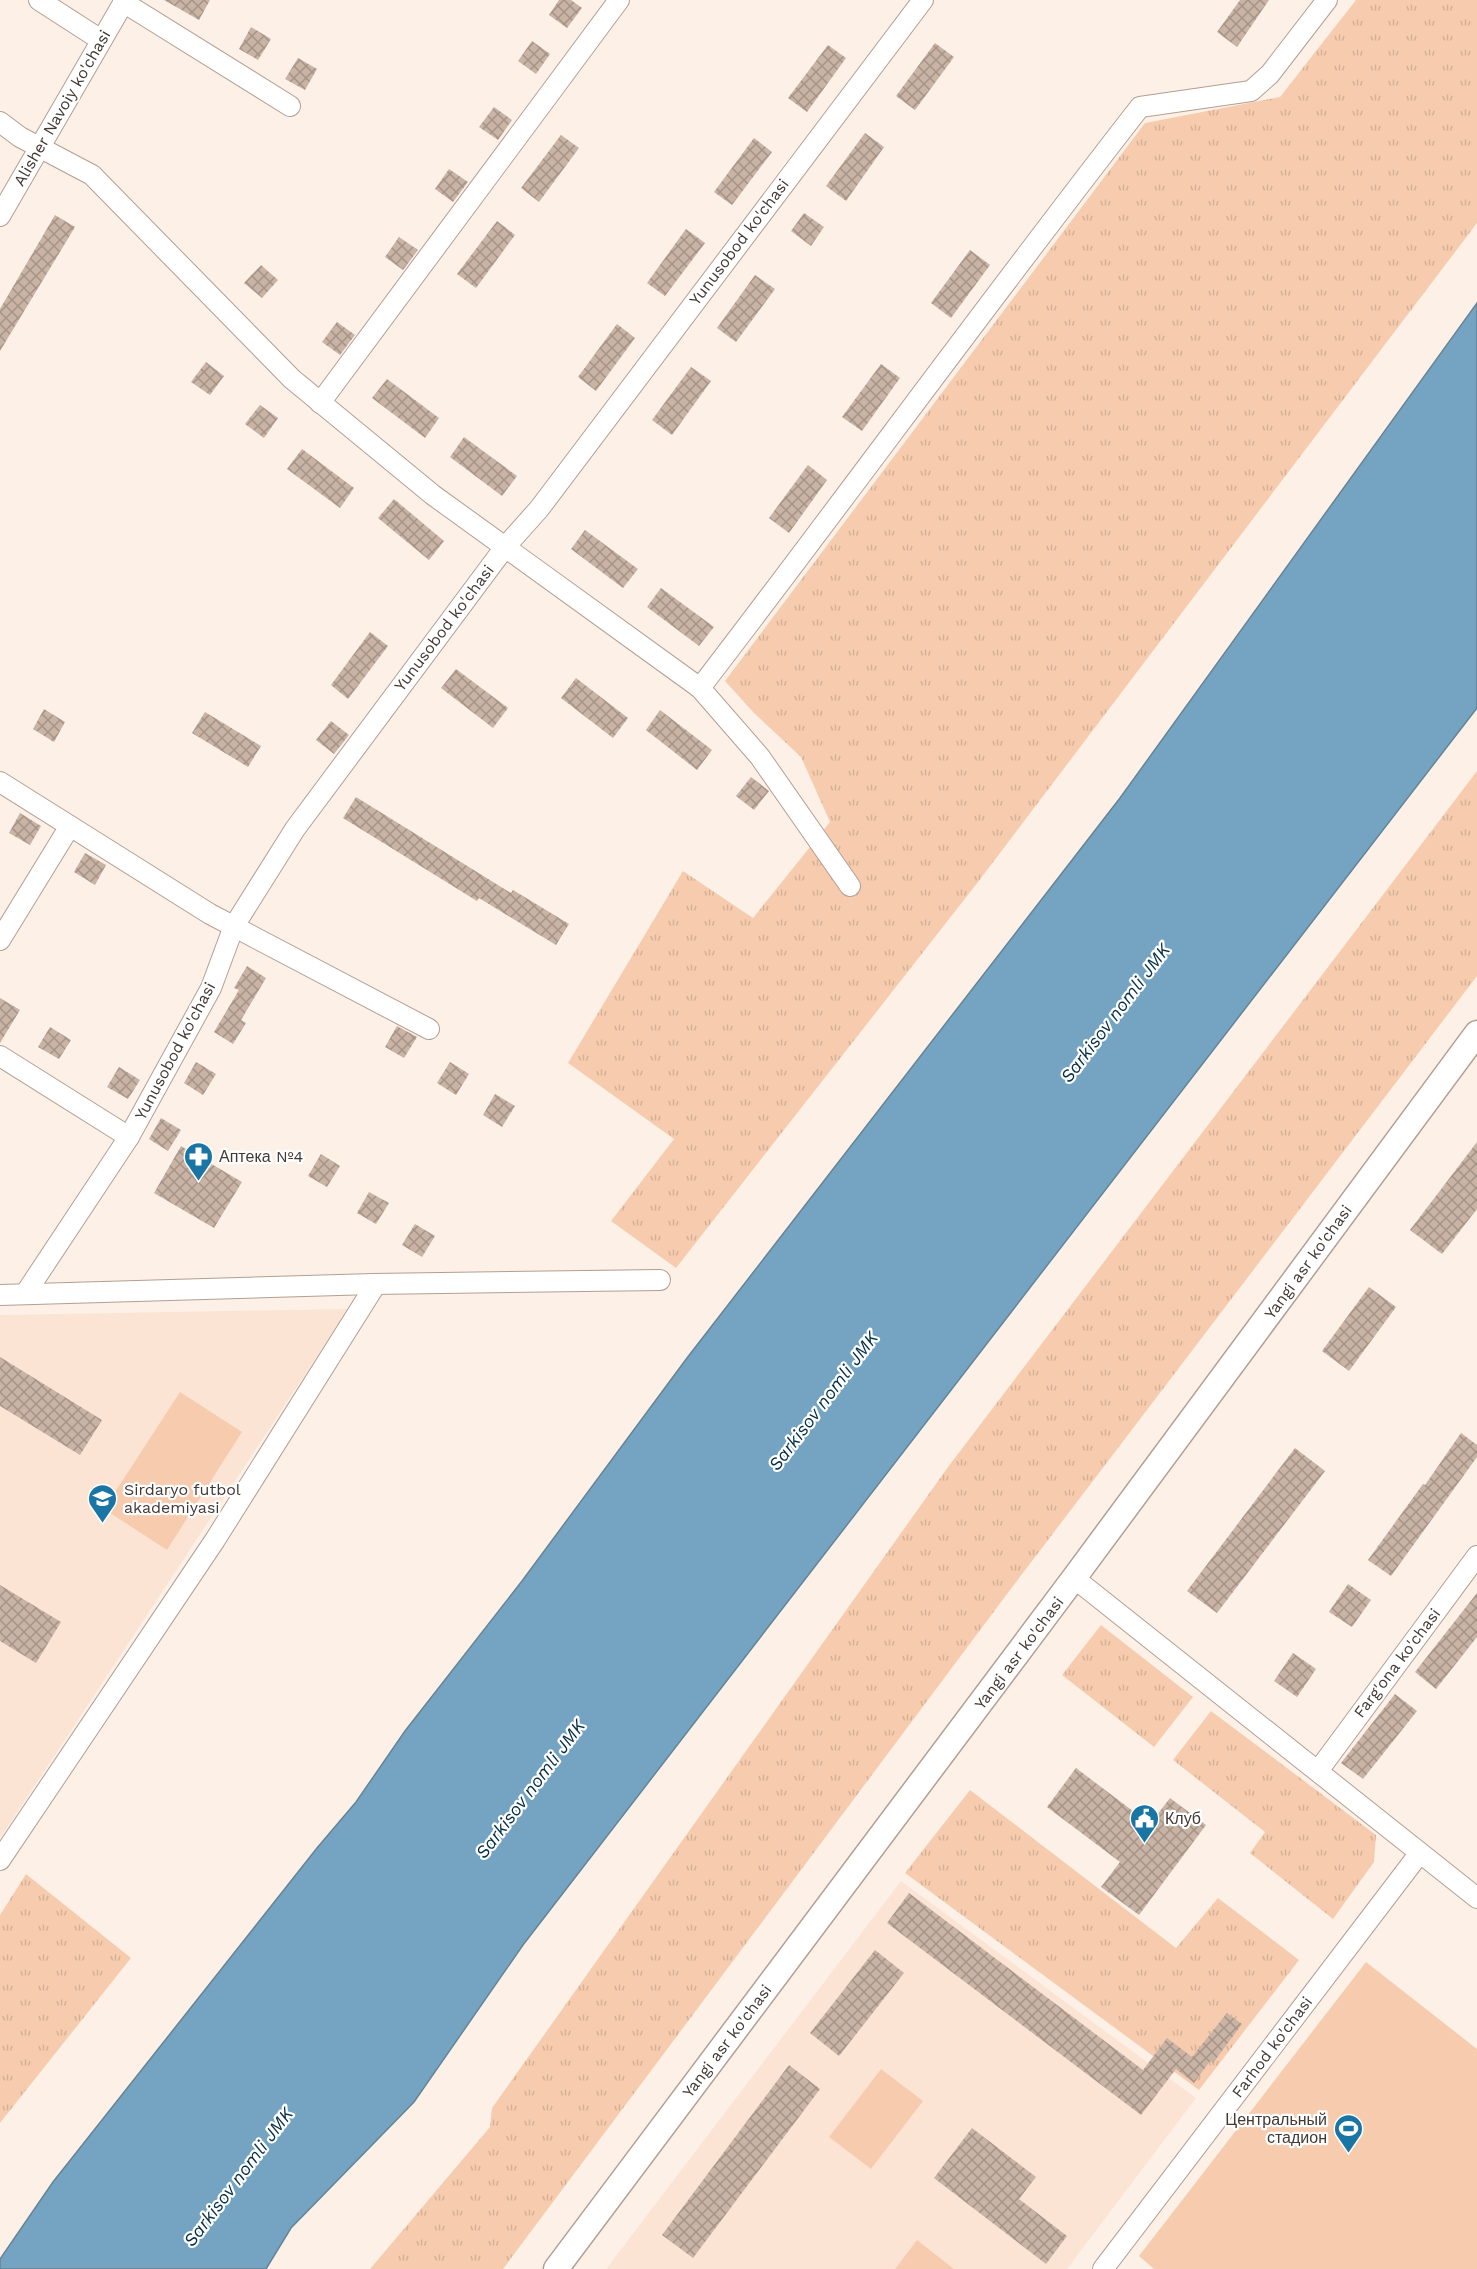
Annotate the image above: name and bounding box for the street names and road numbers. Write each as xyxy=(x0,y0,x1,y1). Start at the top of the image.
street label: Alisher Navoiy ko'chasi xyxy=(10,27,114,189)
street label: Yunusobod ko'chasi xyxy=(685,175,793,309)
street label: Yunusobod ko'chasi xyxy=(390,561,498,695)
street label: Yunusobod ko'chasi xyxy=(131,979,219,1123)
street label: Yangi asr ko'chasi xyxy=(1260,1201,1356,1323)
street label: Yangi asr ko'chasi xyxy=(970,1593,1068,1713)
street label: Farg'ona ko'chasi xyxy=(1350,1605,1444,1721)
street label: Yangi asr ko'chasi xyxy=(678,1981,776,2101)
street label: Farhod ko'chasi xyxy=(1228,1993,1316,2101)

